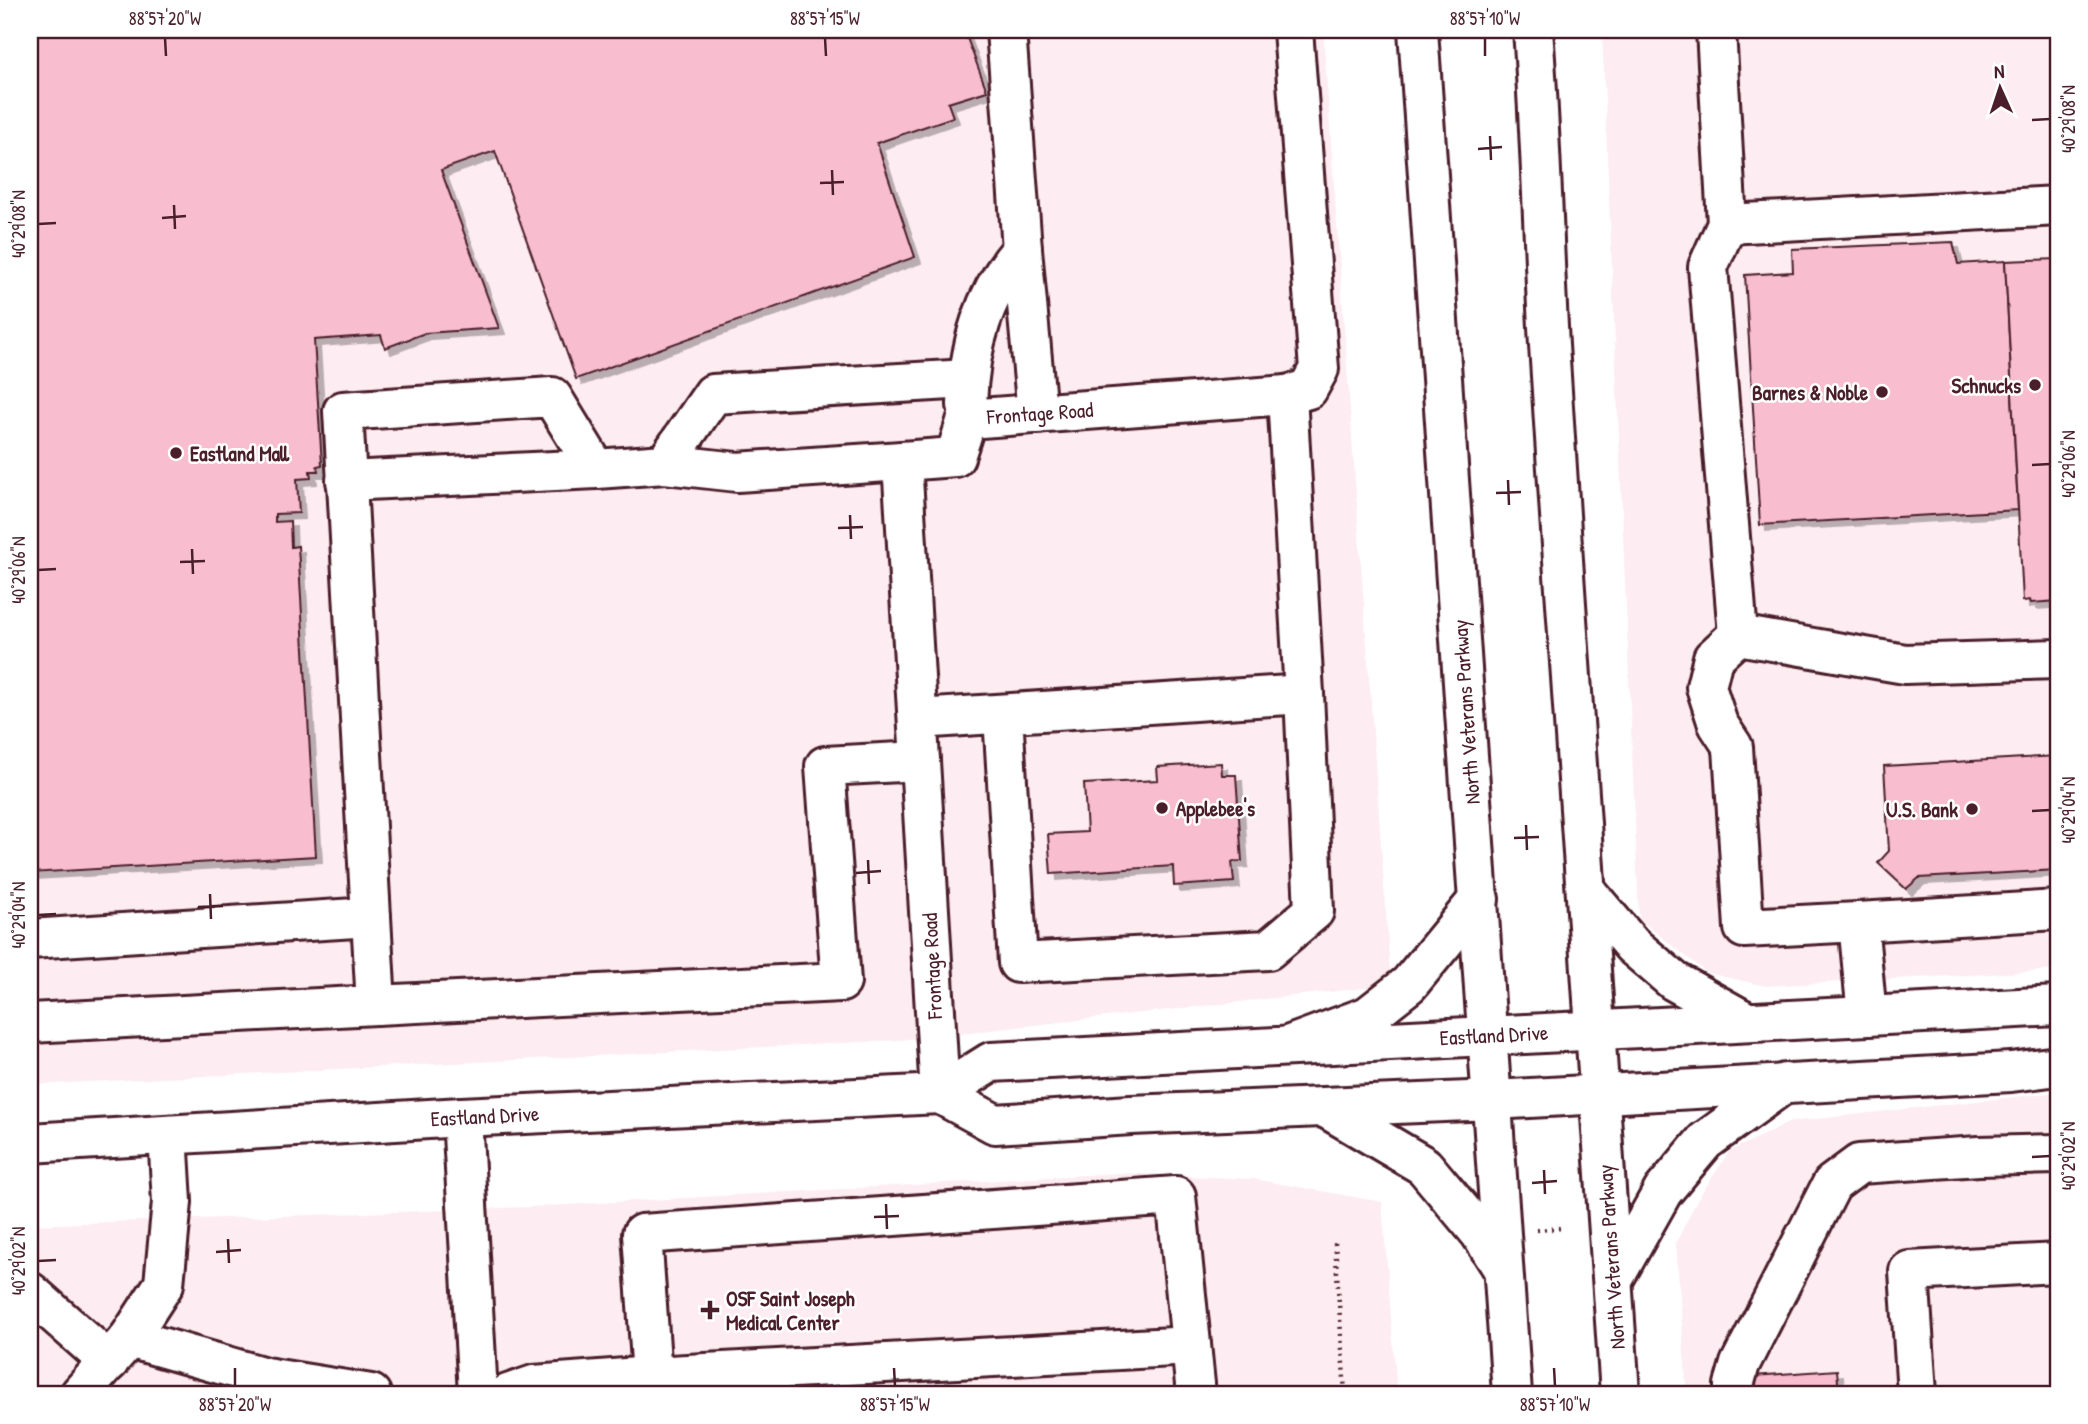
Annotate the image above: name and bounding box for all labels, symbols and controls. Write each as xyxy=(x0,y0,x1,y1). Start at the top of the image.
text: 88°57'20"W xyxy=(129,6,201,31)
text: 88°57'15"W xyxy=(790,6,860,31)
text: 88°57'10"W xyxy=(1450,6,1520,31)
north arrow xyxy=(1966,52,2036,122)
text: N xyxy=(1993,58,2005,84)
text: 40°29'08"N xyxy=(2056,85,2081,153)
text: 40°29'08"N xyxy=(6,190,31,258)
place label: Schnucks xyxy=(1952,371,2021,400)
marker: Schnucks xyxy=(2027,377,2043,393)
place label: Barnes & Noble xyxy=(1752,378,1869,407)
marker: Barnes & Noble xyxy=(1874,384,1890,400)
street label: Frontage Road xyxy=(985,395,1094,431)
text: 40°29'06"N xyxy=(2056,430,2081,498)
place label: Eastland Mall xyxy=(190,439,290,468)
marker: Eastland Mall xyxy=(168,445,184,461)
text: 40°29'06"N xyxy=(6,536,31,604)
street label: North Veterans Parkway xyxy=(1445,619,1487,805)
text: 40°29'04"N xyxy=(2056,777,2081,843)
place label: Applebee's xyxy=(1176,794,1255,824)
place label: U.S. Bank xyxy=(1886,795,1958,824)
marker: Applebee's xyxy=(1154,800,1170,816)
marker: U.S. Bank xyxy=(1964,801,1980,817)
text: 40°29'04"N xyxy=(6,882,31,948)
street label: Frontage Road xyxy=(915,912,949,1021)
street label: Eastland Drive xyxy=(1439,1018,1549,1052)
street label: Eastland Drive xyxy=(430,1099,540,1133)
text: 40°29'02"N xyxy=(2056,1122,2081,1190)
street label: North Veterans Parkway xyxy=(1590,1164,1632,1350)
text: 40°29'02"N xyxy=(6,1227,31,1295)
place label: OSF Saint Joseph Medical Center xyxy=(726,1284,855,1337)
marker: OSF Saint Joseph Medical Center xyxy=(700,1300,720,1320)
text: 88°57'20"W xyxy=(199,1392,271,1417)
text: 88°57'15"W xyxy=(860,1392,930,1417)
text: 88°57'10"W xyxy=(1520,1392,1590,1417)

